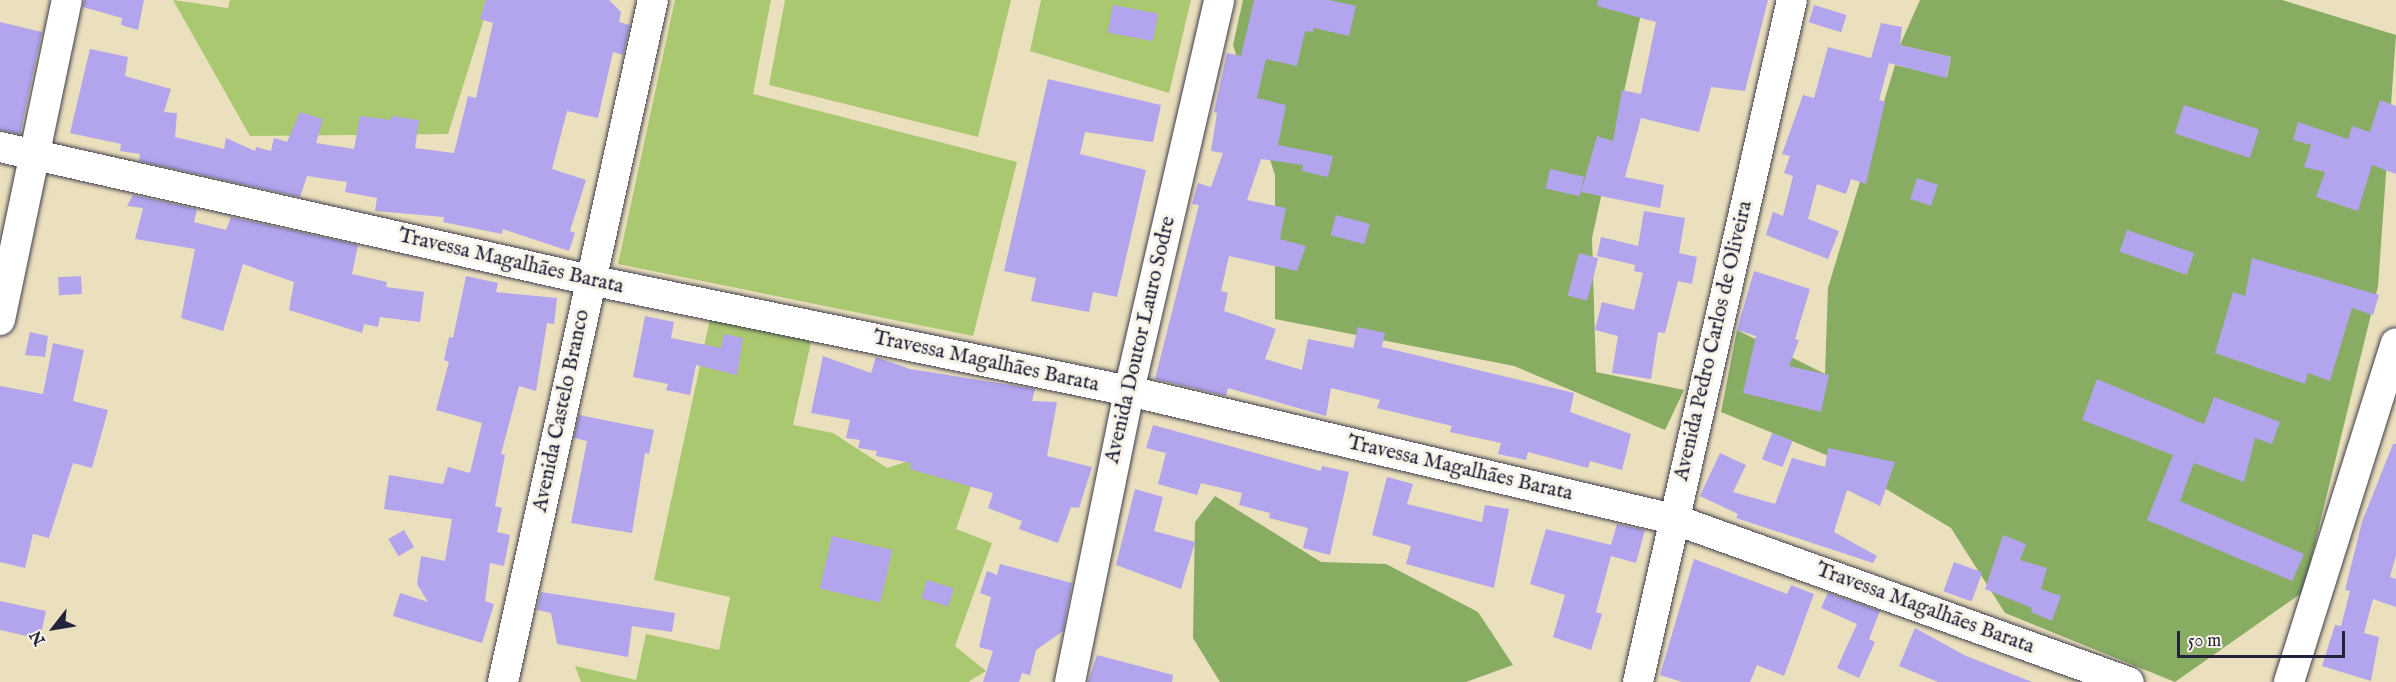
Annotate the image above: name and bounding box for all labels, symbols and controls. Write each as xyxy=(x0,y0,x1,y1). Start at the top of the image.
street label: Avenida Pedro Carlos de Oliveira xyxy=(1669,199,1759,483)
street label: Avenida Doutor Lauro Sodre xyxy=(1100,214,1182,466)
street label: Travessa Magalhães Barata xyxy=(396,224,626,300)
street label: Avenida Castelo Branco xyxy=(528,308,596,514)
street label: Travessa Magalhães Barata xyxy=(871,326,1101,398)
street label: Travessa Magalhães Barata xyxy=(1345,431,1575,507)
street label: Travessa Magalhães Barata xyxy=(1812,558,2038,660)
north arrow xyxy=(24,598,84,658)
scale bar xyxy=(2180,619,2348,657)
text: N xyxy=(26,626,51,648)
text: 50 m xyxy=(2188,630,2221,653)

